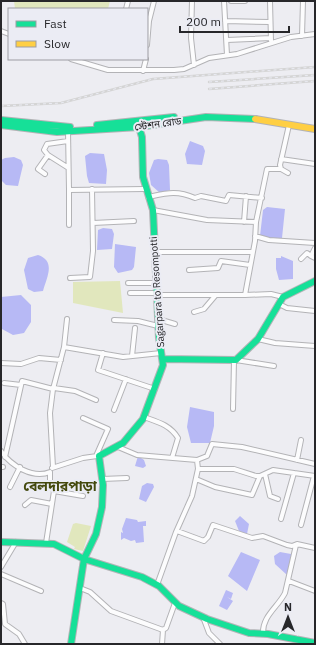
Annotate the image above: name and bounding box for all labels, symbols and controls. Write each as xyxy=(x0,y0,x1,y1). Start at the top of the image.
legend xyxy=(8,8,148,60)
scale bar xyxy=(180,8,289,34)
text: 200 m xyxy=(186,14,221,29)
text: Fast xyxy=(44,16,67,31)
text: Slow xyxy=(44,36,70,51)
street label: স্টেশন রোড xyxy=(134,114,183,134)
street label: Sagarpara to Resompotti xyxy=(147,236,167,348)
district label: বেলদারপাড়া xyxy=(23,477,98,495)
north arrow xyxy=(268,597,308,637)
text: N xyxy=(284,600,292,614)

